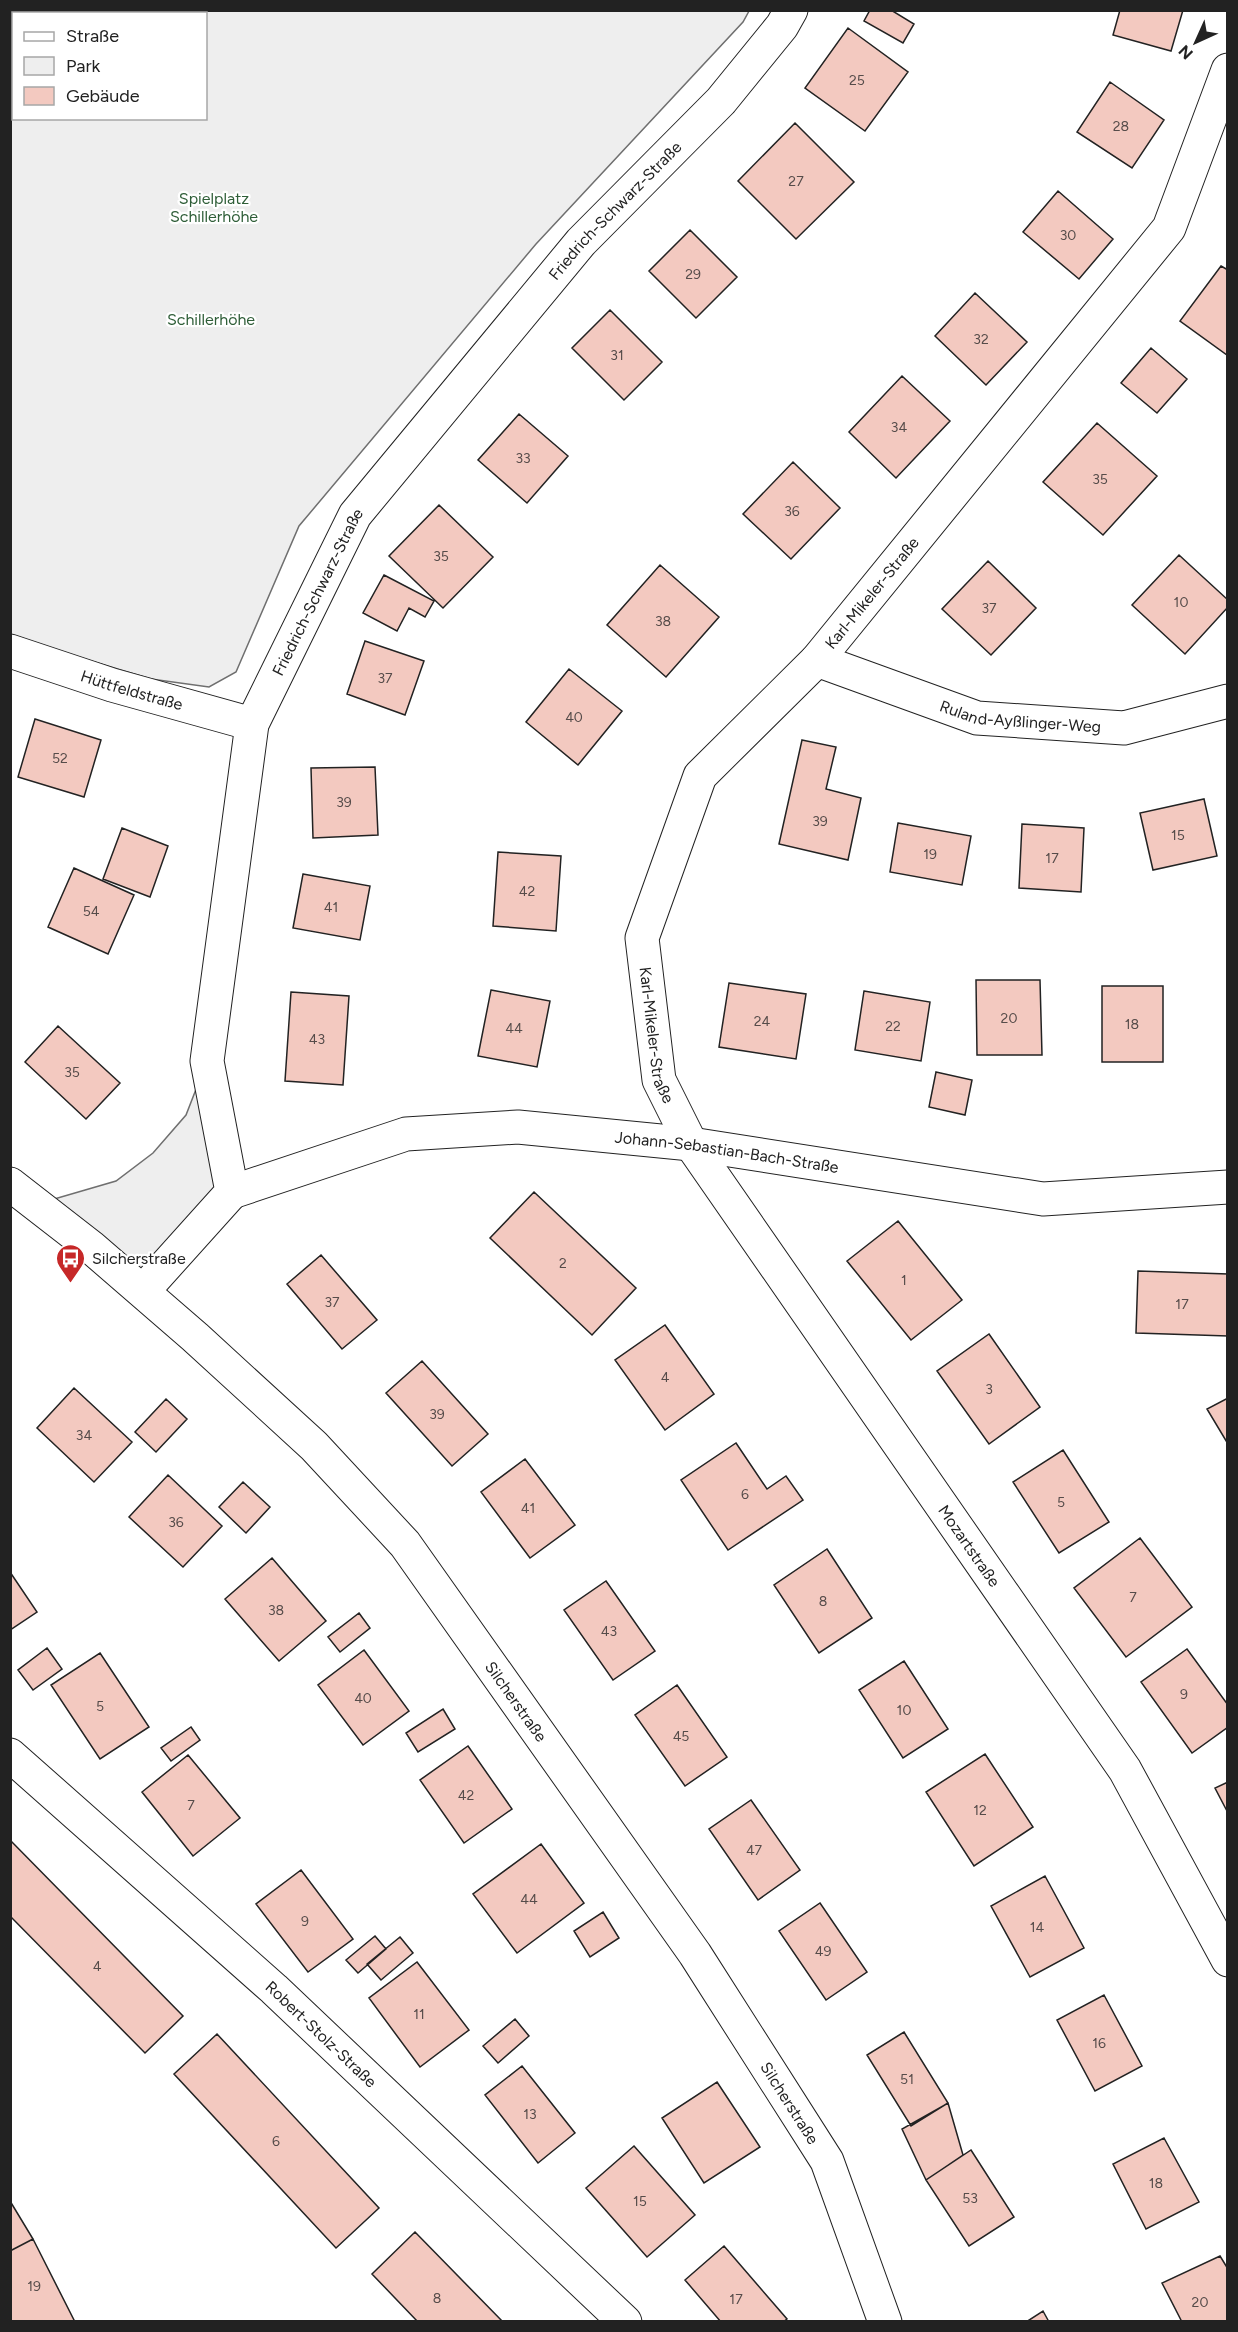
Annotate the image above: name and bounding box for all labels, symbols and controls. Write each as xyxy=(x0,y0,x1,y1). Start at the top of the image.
legend xyxy=(12,12,207,120)
north arrow xyxy=(1166,12,1226,72)
text: Straße xyxy=(66,25,119,47)
text: N xyxy=(1175,41,1197,63)
text: Park xyxy=(66,55,101,77)
house number: 25 xyxy=(849,72,865,89)
text: Gebäude xyxy=(66,85,140,107)
house number: 28 xyxy=(1113,118,1129,135)
street label: Friedrich-Schwarz-Straße xyxy=(544,137,685,284)
house number: 27 xyxy=(788,173,804,190)
park label: Spielplatz Schillerhöhe xyxy=(170,189,258,226)
house number: 30 xyxy=(1060,227,1076,244)
house number: 29 xyxy=(685,266,701,283)
park label: Schillerhöhe xyxy=(167,310,255,329)
house number: 32 xyxy=(973,331,989,348)
house number: 31 xyxy=(610,347,624,364)
house number: 34 xyxy=(891,419,907,436)
house number: 33 xyxy=(515,450,531,467)
house number: 35 xyxy=(1092,471,1108,488)
house number: 36 xyxy=(784,503,800,520)
street label: Friedrich-Schwarz-Straße xyxy=(268,504,367,679)
street label: Karl-Mikeler-Straße xyxy=(821,533,923,653)
house number: 35 xyxy=(433,548,449,565)
house number: 10 xyxy=(1174,594,1188,611)
house number: 37 xyxy=(981,600,997,617)
house number: 38 xyxy=(655,613,671,630)
street label: Hüttfeldstraße xyxy=(78,666,185,714)
house number: 37 xyxy=(377,670,393,687)
street label: Ruland-Ayßlinger-Weg xyxy=(937,696,1102,736)
house number: 40 xyxy=(565,709,583,726)
house number: 52 xyxy=(52,750,68,767)
house number: 39 xyxy=(336,794,352,811)
house number: 39 xyxy=(812,813,828,830)
house number: 15 xyxy=(1171,827,1185,844)
house number: 19 xyxy=(923,846,937,863)
house number: 17 xyxy=(1045,850,1059,867)
house number: 42 xyxy=(519,883,535,900)
house number: 41 xyxy=(324,899,338,916)
house number: 54 xyxy=(83,903,100,920)
street label: Karl-Mikeler-Straße xyxy=(636,966,679,1106)
house number: 20 xyxy=(1001,1010,1017,1027)
house number: 24 xyxy=(754,1013,771,1030)
house number: 18 xyxy=(1125,1016,1139,1033)
house number: 22 xyxy=(885,1018,901,1035)
house number: 44 xyxy=(505,1020,523,1037)
house number: 43 xyxy=(309,1031,325,1048)
house number: 35 xyxy=(64,1064,80,1081)
street label: Johann-Sebastian-Bach-Straße xyxy=(614,1127,840,1177)
bus stop icon: Silcherstraße xyxy=(55,1242,87,1284)
place label: Silcherstraße xyxy=(92,1249,186,1268)
house number: 2 xyxy=(559,1255,567,1272)
house number: 1 xyxy=(901,1272,907,1289)
house number: 37 xyxy=(324,1294,340,1311)
house number: 17 xyxy=(1175,1296,1189,1313)
house number: 4 xyxy=(661,1369,670,1386)
house number: 3 xyxy=(985,1381,993,1398)
house number: 39 xyxy=(429,1406,445,1423)
house number: 34 xyxy=(76,1427,92,1444)
house number: 6 xyxy=(741,1486,749,1503)
house number: 5 xyxy=(1057,1494,1065,1511)
house number: 41 xyxy=(521,1500,535,1517)
street label: Mozartstraße xyxy=(934,1501,1005,1590)
house number: 36 xyxy=(168,1514,184,1531)
house number: 7 xyxy=(1129,1589,1137,1606)
house number: 8 xyxy=(819,1593,827,1610)
house number: 38 xyxy=(268,1602,284,1619)
house number: 43 xyxy=(601,1623,617,1640)
street label: Silcherstraße xyxy=(481,1658,551,1745)
house number: 9 xyxy=(1180,1686,1188,1703)
house number: 40 xyxy=(354,1690,372,1707)
house number: 5 xyxy=(96,1698,104,1715)
house number: 10 xyxy=(897,1702,911,1719)
house number: 45 xyxy=(673,1728,689,1745)
house number: 42 xyxy=(458,1787,474,1804)
house number: 7 xyxy=(187,1797,195,1814)
house number: 12 xyxy=(973,1802,987,1819)
house number: 47 xyxy=(746,1842,763,1859)
house number: 44 xyxy=(520,1891,538,1908)
house number: 9 xyxy=(301,1913,309,1930)
house number: 14 xyxy=(1030,1919,1045,1936)
house number: 49 xyxy=(815,1943,831,1960)
house number: 4 xyxy=(93,1958,102,1975)
street label: Robert-Stolz-Straße xyxy=(262,1977,381,2091)
house number: 11 xyxy=(413,2006,425,2023)
house number: 16 xyxy=(1092,2035,1106,2052)
street label: Silcherstraße xyxy=(757,2058,823,2148)
house number: 51 xyxy=(900,2071,914,2088)
house number: 13 xyxy=(523,2106,537,2123)
house number: 6 xyxy=(272,2133,280,2150)
house number: 18 xyxy=(1149,2175,1163,2192)
house number: 53 xyxy=(962,2190,978,2207)
house number: 15 xyxy=(633,2193,647,2210)
house number: 19 xyxy=(27,2278,41,2295)
house number: 8 xyxy=(433,2290,441,2307)
house number: 17 xyxy=(729,2291,743,2308)
house number: 20 xyxy=(1192,2294,1208,2311)

